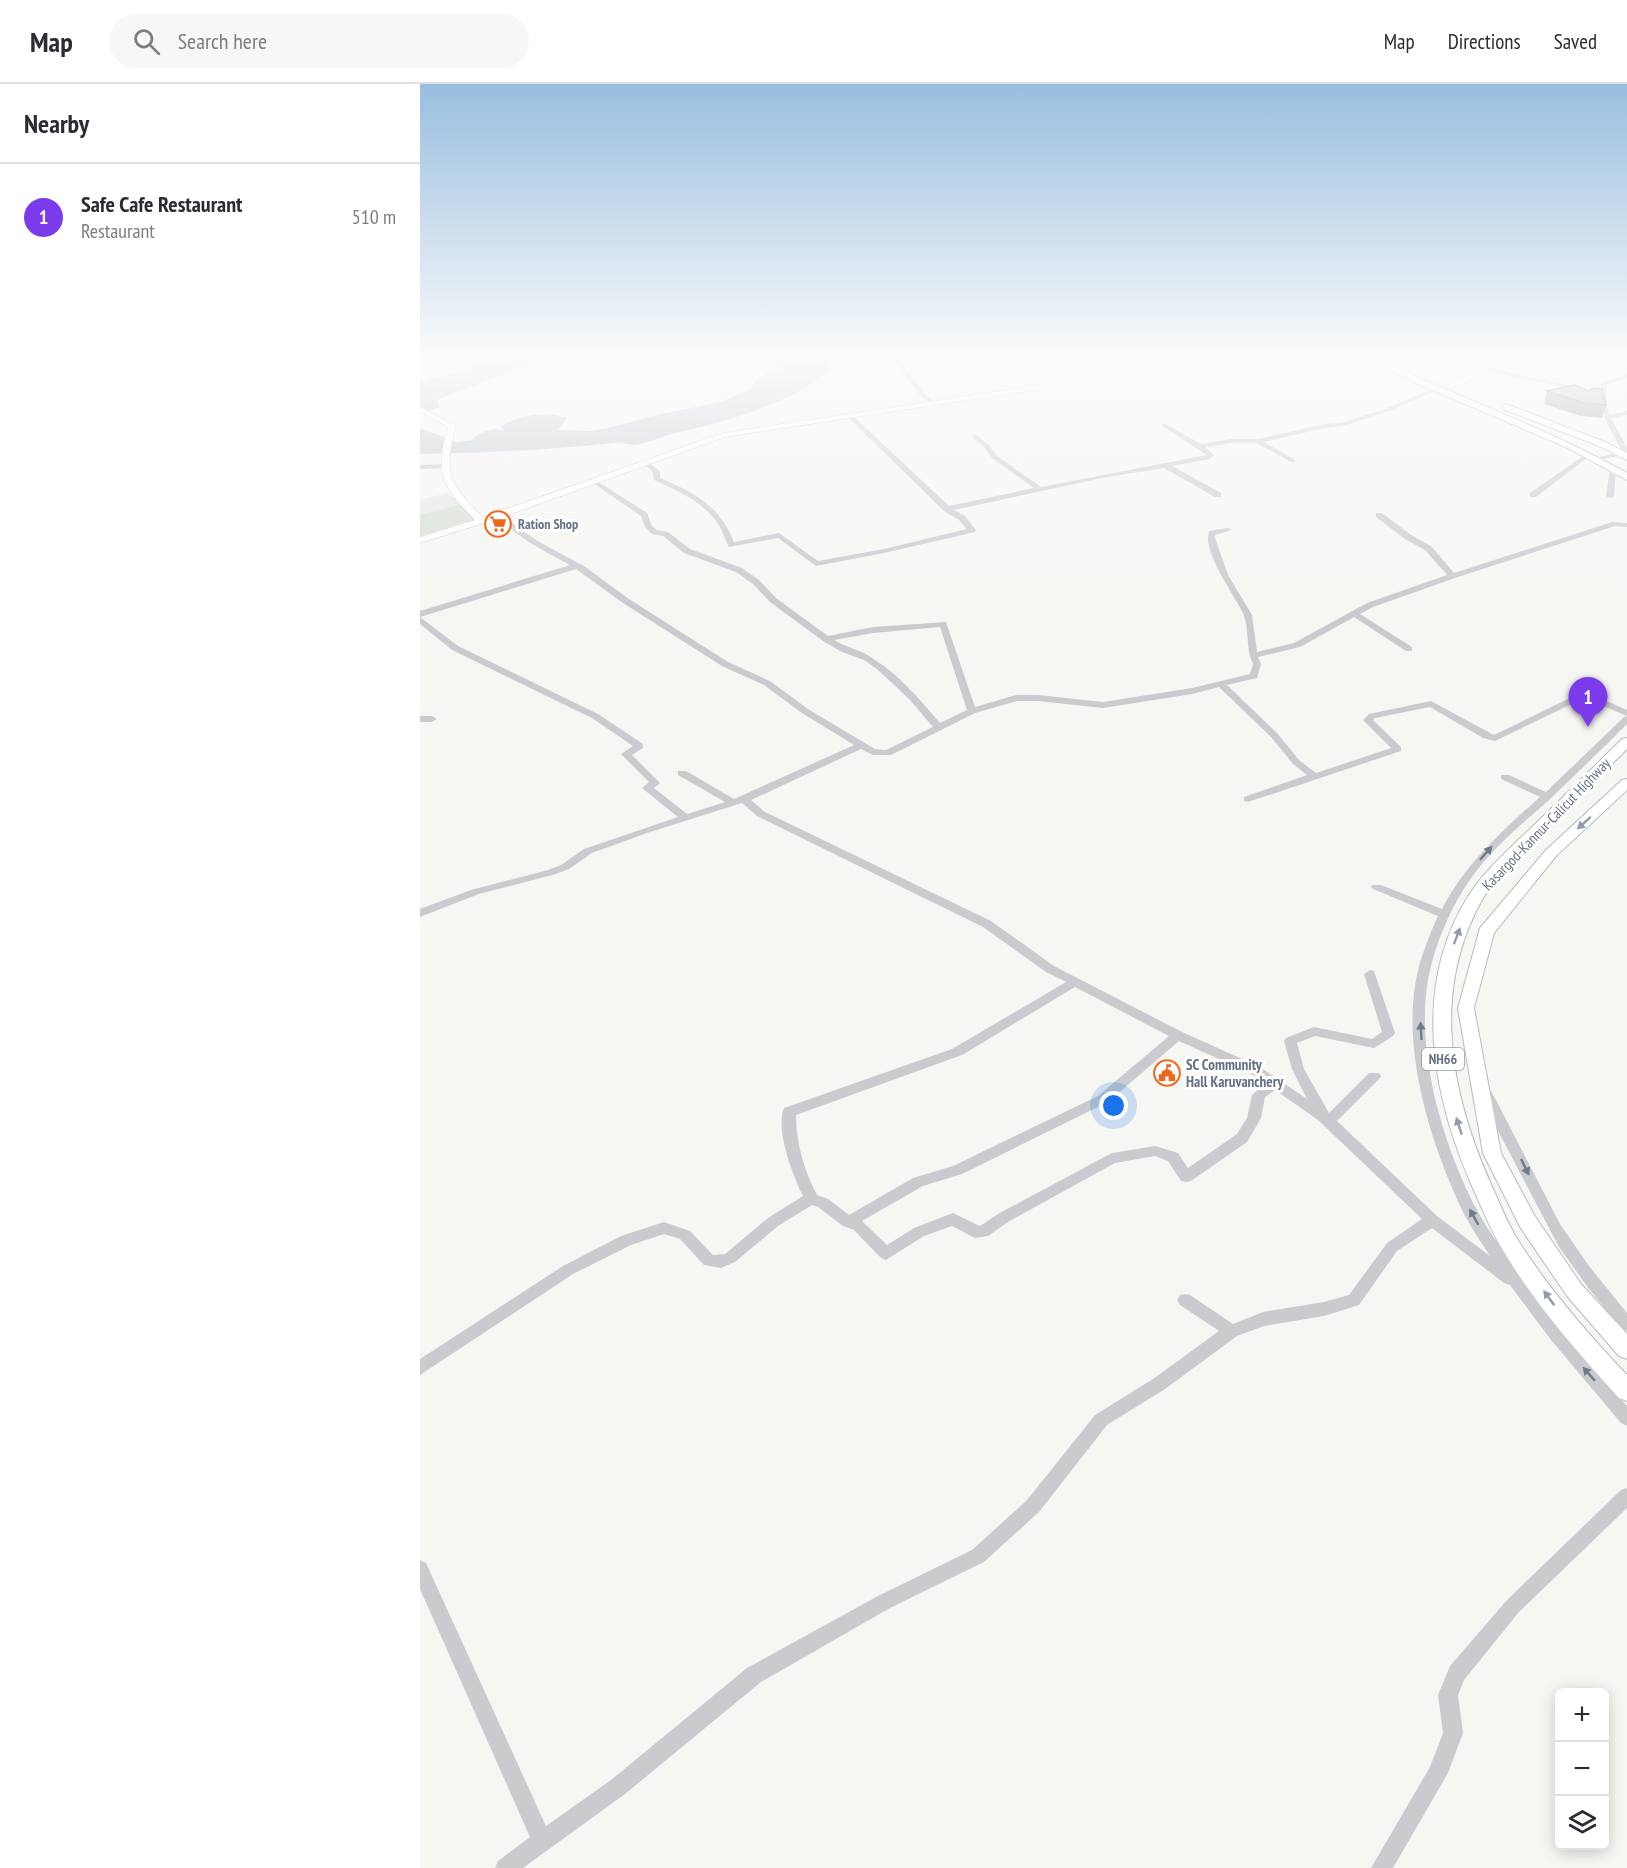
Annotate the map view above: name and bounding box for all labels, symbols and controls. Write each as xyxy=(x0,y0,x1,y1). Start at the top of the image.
search box xyxy=(109,14,529,68)
text: Map xyxy=(30,23,73,60)
icon: search xyxy=(130,25,163,58)
text: Search here xyxy=(178,27,267,55)
text: Map xyxy=(1384,28,1415,55)
text: Directions xyxy=(1448,28,1521,55)
text: Saved xyxy=(1554,28,1597,55)
text: Nearby xyxy=(24,107,89,140)
text: Safe Cafe Restaurant xyxy=(81,190,242,218)
text: 1 xyxy=(39,204,48,230)
text: 510 m xyxy=(352,204,396,230)
text: Restaurant xyxy=(81,218,155,244)
supermarket icon: Ration Shop xyxy=(483,509,513,539)
place label: Ration Shop xyxy=(518,515,578,533)
pin: 1 xyxy=(1568,678,1608,727)
street label: Kasargod-Kannur-Calicut Highway xyxy=(1478,754,1614,894)
one-way arrow xyxy=(1577,816,1592,830)
one-way arrow xyxy=(1479,846,1492,861)
one-way arrow xyxy=(1453,927,1462,945)
one-way arrow xyxy=(1416,1021,1425,1040)
road number: NH66 xyxy=(1422,1048,1464,1070)
place label: SC Community Hall Karuvanchery xyxy=(1186,1055,1284,1091)
public building icon: SC Community Hall Karuvanchery xyxy=(1152,1058,1182,1088)
your location xyxy=(1099,1091,1128,1120)
one-way arrow xyxy=(1453,1117,1463,1135)
one-way arrow xyxy=(1521,1159,1530,1176)
one-way arrow xyxy=(1469,1208,1479,1225)
one-way arrow xyxy=(1543,1290,1555,1306)
one-way arrow xyxy=(1583,1367,1596,1382)
map controls xyxy=(1555,1688,1609,1850)
button: + xyxy=(1555,1688,1609,1742)
button: − xyxy=(1555,1742,1609,1796)
button: layers xyxy=(1555,1796,1609,1850)

